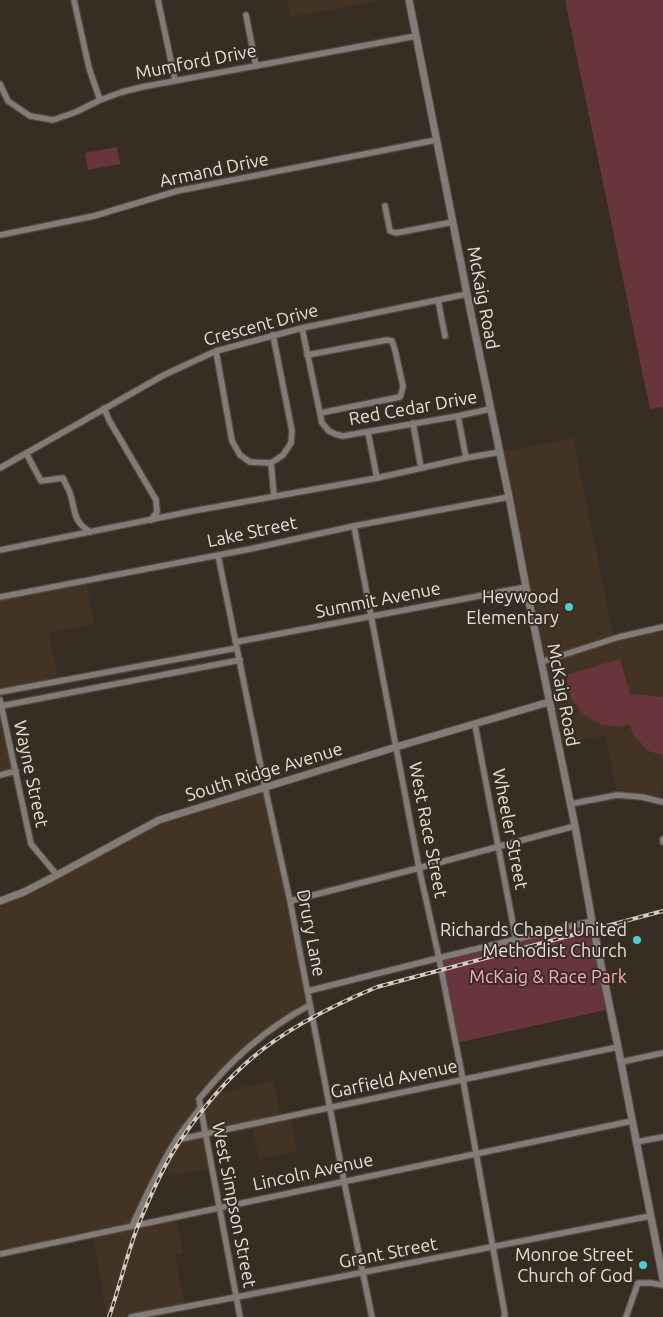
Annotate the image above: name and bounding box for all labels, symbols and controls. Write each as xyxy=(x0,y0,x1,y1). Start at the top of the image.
street label: Mumford Drive xyxy=(134,40,258,84)
street label: Armand Drive xyxy=(158,148,270,192)
street label: McKaig Road xyxy=(462,245,504,351)
street label: Crescent Drive xyxy=(201,299,321,351)
street label: Red Cedar Drive xyxy=(347,386,479,430)
street label: Lake Street xyxy=(205,512,299,552)
street label: Summit Avenue xyxy=(314,577,442,623)
place label: Heywood Elementary xyxy=(466,586,559,628)
marker: Heywood Elementary xyxy=(563,601,575,613)
street label: McKaig Road xyxy=(542,642,584,748)
street label: Wayne Street xyxy=(9,719,53,829)
street label: South Ridge Avenue xyxy=(183,738,345,806)
street label: West Race Street xyxy=(404,760,452,900)
street label: Wheeler Street xyxy=(488,767,532,891)
street label: Drury Lane xyxy=(292,888,330,978)
place label: Richards Chapel United Methodist Church xyxy=(440,919,627,962)
marker: Richards Chapel United Methodist Church xyxy=(631,934,643,946)
park label: McKaig & Race Park xyxy=(469,966,627,988)
street label: Garfield Avenue xyxy=(329,1055,459,1103)
street label: West Simpson Street xyxy=(207,1120,261,1290)
street label: Lincoln Avenue xyxy=(251,1149,375,1195)
street label: Grant Street xyxy=(337,1233,439,1273)
place label: Monroe Street Church of God xyxy=(515,1244,633,1286)
marker: Monroe Street Church of God xyxy=(637,1259,649,1271)

